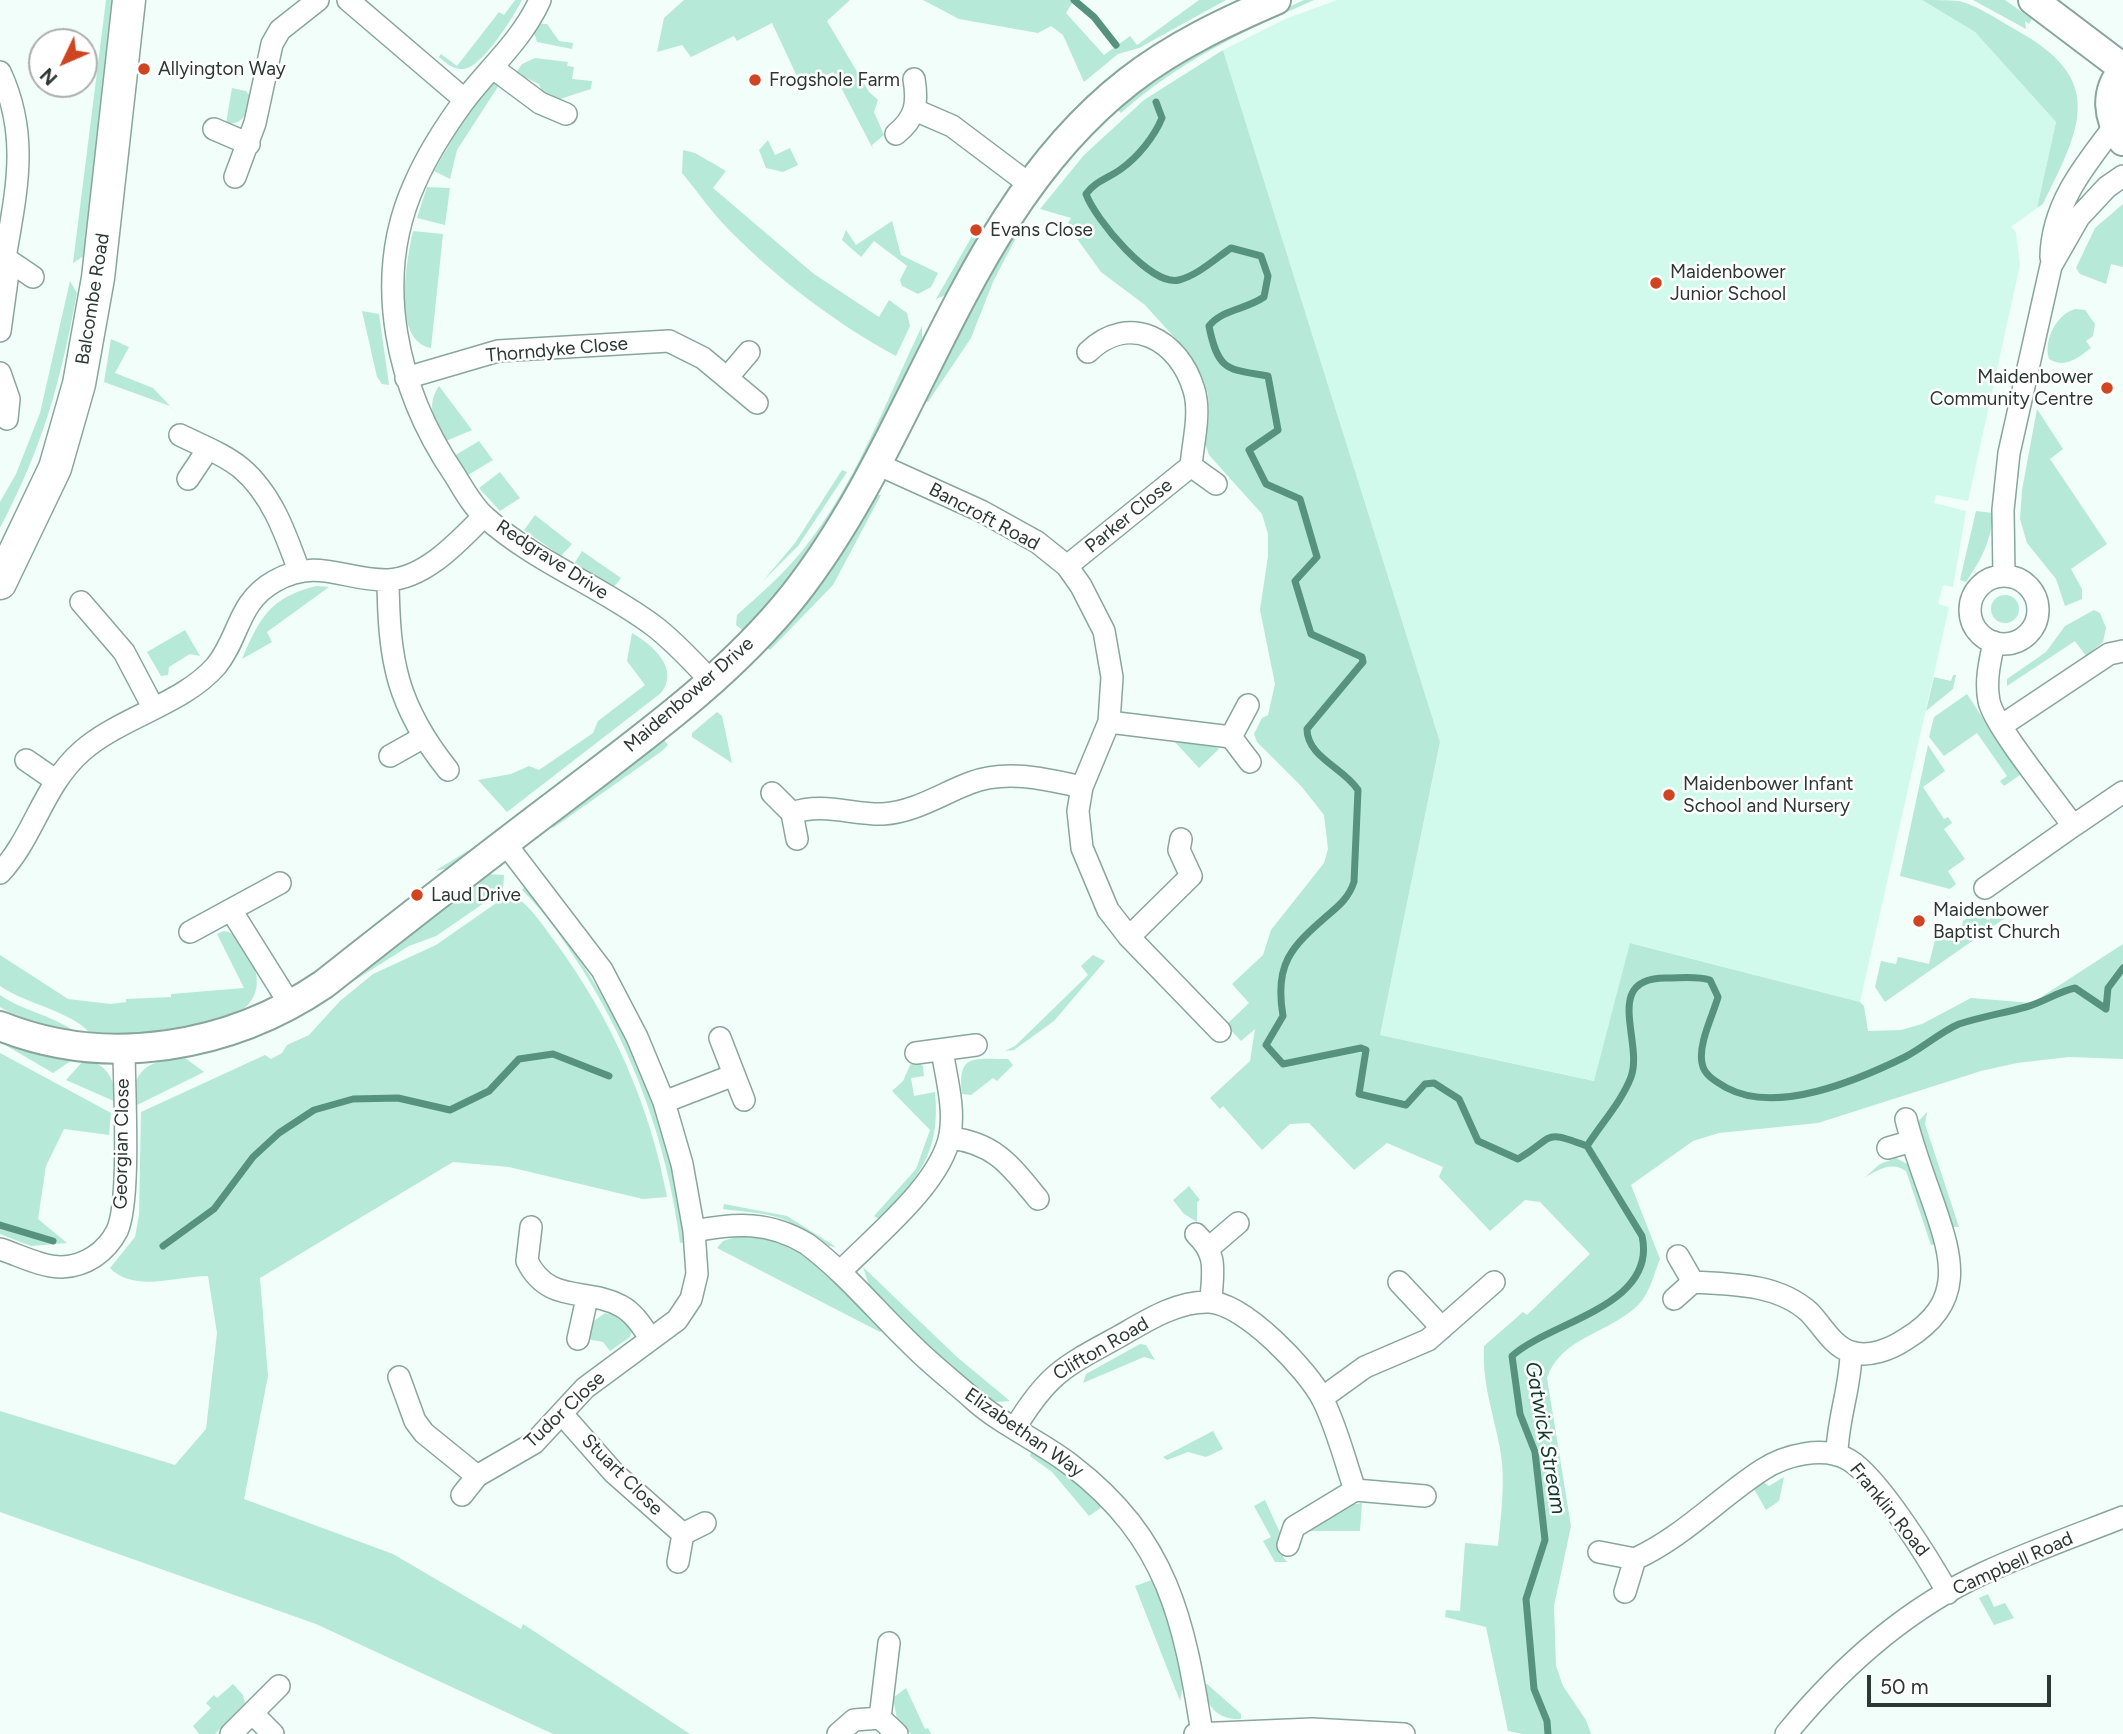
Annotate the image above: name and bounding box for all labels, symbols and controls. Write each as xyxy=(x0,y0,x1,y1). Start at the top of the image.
north arrow xyxy=(28,28,98,98)
place label: Allyington Way xyxy=(158,58,286,80)
marker: Allyington Way xyxy=(136,61,152,77)
text: N xyxy=(36,63,62,90)
place label: Frogshole Farm xyxy=(769,69,900,91)
marker: Frogshole Farm xyxy=(747,72,763,88)
place label: Evans Close xyxy=(990,219,1093,241)
marker: Evans Close xyxy=(968,222,984,238)
street label: Balcombe Road xyxy=(71,232,115,366)
place label: Maidenbower Junior School xyxy=(1670,261,1786,305)
marker: Maidenbower Junior School xyxy=(1648,275,1664,291)
street label: Thorndyke Close xyxy=(485,332,629,368)
place label: Maidenbower Community Centre xyxy=(1930,366,2093,410)
marker: Maidenbower Community Centre xyxy=(2099,380,2115,396)
street label: Parker Close xyxy=(1081,474,1177,558)
street label: Bancroft Road xyxy=(925,478,1043,556)
street label: Redgrave Drive xyxy=(492,515,612,605)
street label: Maidenbower Drive xyxy=(620,633,758,757)
place label: Maidenbower Infant School and Nursery xyxy=(1683,773,1854,817)
marker: Maidenbower Infant School and Nursery xyxy=(1661,787,1677,803)
place label: Laud Drive xyxy=(431,884,521,906)
marker: Laud Drive xyxy=(409,887,425,903)
place label: Maidenbower Baptist Church xyxy=(1933,899,2060,943)
marker: Maidenbower Baptist Church xyxy=(1911,913,1927,929)
street label: Georgian Close xyxy=(109,1078,135,1210)
street label: Clifton Road xyxy=(1049,1313,1153,1385)
water label: Gatwick Stream xyxy=(1519,1360,1571,1516)
street label: Tudor Close xyxy=(520,1367,610,1453)
street label: Elizabethan Way xyxy=(960,1383,1088,1483)
street label: Stuart Close xyxy=(577,1430,667,1520)
street label: Franklin Road xyxy=(1844,1459,1934,1561)
street label: Campbell Road xyxy=(1949,1527,2077,1601)
scale bar xyxy=(1871,1660,2055,1704)
text: 50 m xyxy=(1880,1674,1929,1699)

